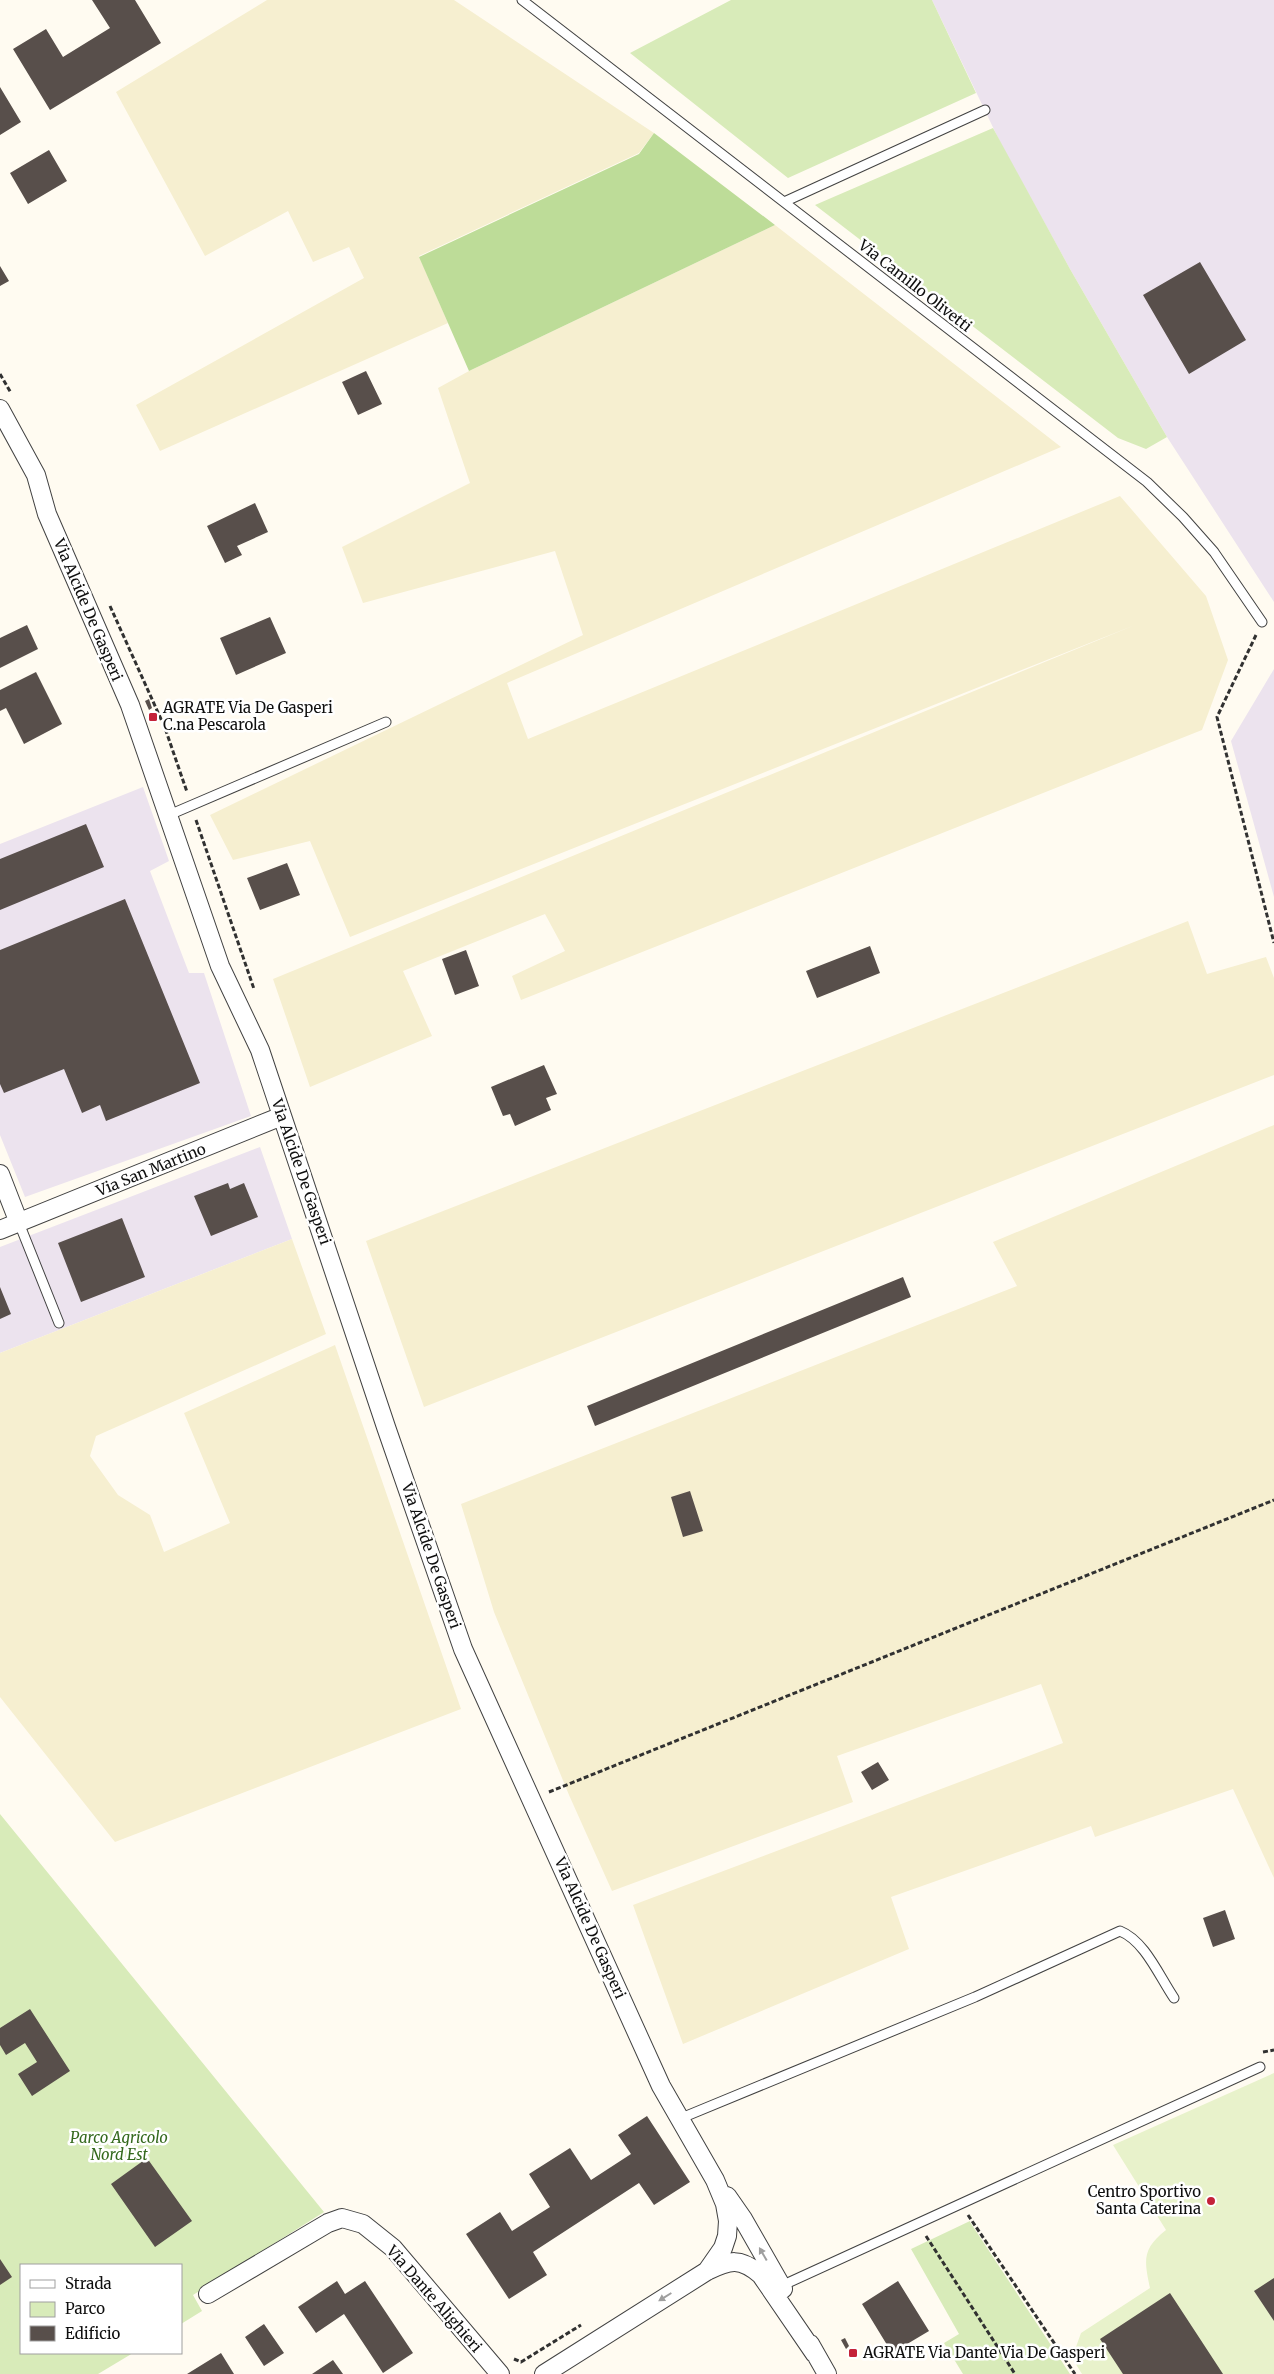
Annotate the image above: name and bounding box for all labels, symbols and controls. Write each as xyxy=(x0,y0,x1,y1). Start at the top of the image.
street label: Via Camillo Olivetti xyxy=(854,235,976,336)
street label: Via Alcide De Gasperi xyxy=(49,535,127,684)
place label: AGRATE Via De Gasperi C.na Pescarola xyxy=(162,698,333,734)
marker: AGRATE Via De Gasperi C.na Pescarola xyxy=(147,711,159,723)
street label: Via Alcide De Gasperi xyxy=(267,1095,335,1247)
street label: Via San Martino xyxy=(92,1139,208,1200)
street label: Via Alcide De Gasperi xyxy=(397,1479,465,1631)
street label: Via Alcide De Gasperi xyxy=(550,1853,630,2002)
park label: Parco Agricolo Nord Est xyxy=(70,2128,168,2164)
place label: Centro Sportivo Santa Caterina xyxy=(1088,2182,1201,2218)
marker: Centro Sportivo Santa Caterina xyxy=(1205,2195,1217,2207)
street label: Via Dante Alighieri xyxy=(382,2241,486,2356)
one-way arrow xyxy=(759,2247,768,2260)
legend xyxy=(20,2264,182,2354)
text: Strada xyxy=(65,2274,112,2293)
one-way arrow xyxy=(659,2293,672,2302)
text: Parco xyxy=(65,2299,105,2318)
text: Edificio xyxy=(65,2324,121,2343)
place label: AGRATE Via Dante Via De Gasperi xyxy=(862,2343,1105,2362)
marker: AGRATE Via Dante Via De Gasperi xyxy=(847,2347,859,2359)

